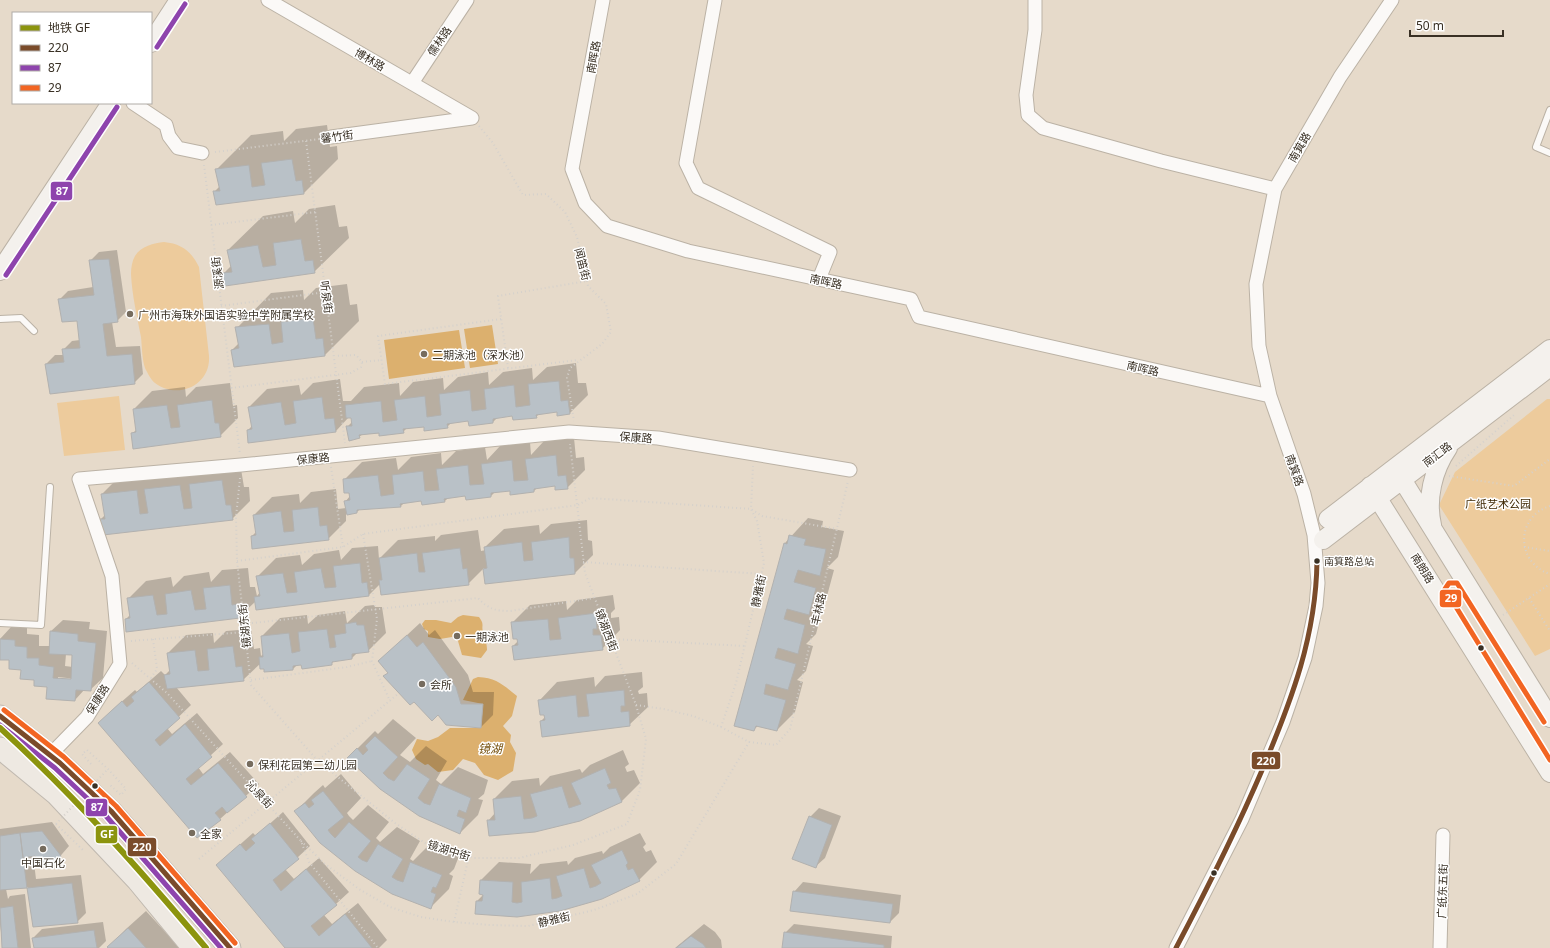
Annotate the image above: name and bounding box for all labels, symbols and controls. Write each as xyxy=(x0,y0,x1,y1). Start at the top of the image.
legend xyxy=(12,12,152,104)
scale bar xyxy=(1410,12,1503,38)
text: 50 m xyxy=(1416,17,1444,34)
text: 地铁 GF xyxy=(48,19,90,36)
street label: 儒林路 xyxy=(424,23,454,59)
text: 220 xyxy=(48,39,69,56)
street label: 南晖路 xyxy=(583,39,603,75)
street label: 博林路 xyxy=(352,44,388,74)
text: 87 xyxy=(48,59,62,76)
text: 29 xyxy=(48,79,62,96)
street label: 馨竹街 xyxy=(320,126,354,146)
street label: 南箕路 xyxy=(1284,129,1314,165)
line badge: 87 xyxy=(50,181,73,201)
text: 87 xyxy=(56,183,68,198)
street label: 闻笛街 xyxy=(572,246,594,282)
street label: 源溪街 xyxy=(208,256,226,290)
street label: 南晖路 xyxy=(808,270,844,292)
street label: 听泉街 xyxy=(317,280,337,314)
place label: 广州市海珠外国语实验中学附属学校 xyxy=(138,307,314,322)
marker: 广州市海珠外国语实验中学附属学校 xyxy=(125,309,135,319)
place label: 二期泳池（深水池） xyxy=(432,347,531,362)
marker: 二期泳池（深水池） xyxy=(419,349,429,359)
street label: 南晖路 xyxy=(1125,357,1161,379)
street label: 保康路 xyxy=(619,428,653,446)
street label: 南汇路 xyxy=(1419,438,1455,470)
street label: 保康路 xyxy=(296,449,330,467)
street label: 南箕路 xyxy=(1282,452,1308,488)
park label: 广纸艺术公园 xyxy=(1465,496,1531,511)
street label: 南朗路 xyxy=(1408,550,1438,586)
place label: 南箕路总站 xyxy=(1324,554,1374,568)
marker: 南箕路总站 xyxy=(1312,556,1322,566)
street label: 静雅街 xyxy=(747,573,769,609)
line badge: 29 xyxy=(1439,589,1462,608)
text: 29 xyxy=(1445,590,1457,605)
street label: 丰林路 xyxy=(807,591,829,627)
street label: 镜湖东街 xyxy=(234,603,254,649)
street label: 镜湖西街 xyxy=(592,607,622,653)
place label: 一期泳池 xyxy=(465,629,509,644)
marker: 一期泳池 xyxy=(452,631,462,641)
unlabelled marker xyxy=(1476,643,1486,653)
place label: 会所 xyxy=(430,677,452,692)
marker: 会所 xyxy=(417,679,427,689)
street label: 保康路 xyxy=(82,681,112,717)
water label: 镜湖 xyxy=(478,740,504,757)
line badge: 220 xyxy=(1251,751,1281,770)
text: 220 xyxy=(1257,753,1275,768)
place label: 保利花园第二幼儿园 xyxy=(258,757,357,772)
marker: 保利花园第二幼儿园 xyxy=(245,759,255,769)
street label: 沁泉街 xyxy=(243,777,277,811)
unlabelled marker xyxy=(90,781,100,791)
line badge: 87 xyxy=(85,798,108,817)
text: 87 xyxy=(91,799,103,814)
line badge: GF xyxy=(95,825,118,844)
text: GF xyxy=(100,826,114,841)
place label: 全家 xyxy=(200,826,222,841)
marker: 全家 xyxy=(187,828,197,838)
street label: 镜湖中街 xyxy=(426,836,472,864)
line badge: 220 xyxy=(127,837,157,857)
text: 220 xyxy=(133,839,151,854)
marker: 中国石化 xyxy=(38,844,48,854)
place label: 中国石化 xyxy=(21,855,65,870)
street label: 广纸东五街 xyxy=(1434,863,1450,919)
unlabelled marker xyxy=(1209,868,1219,878)
street label: 静雅街 xyxy=(536,908,572,930)

